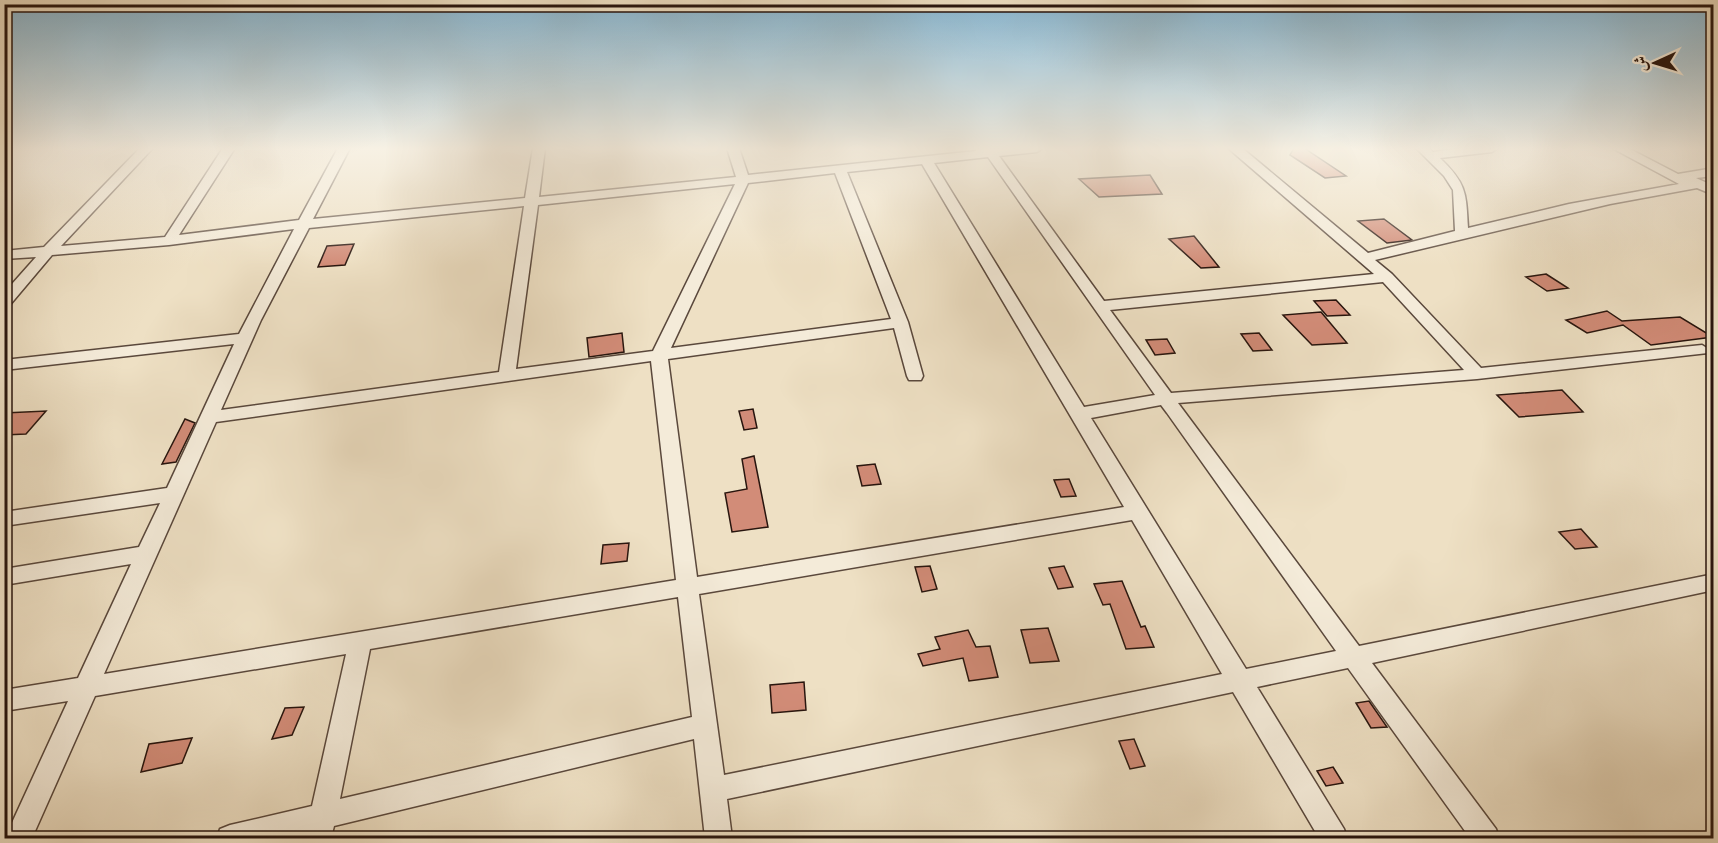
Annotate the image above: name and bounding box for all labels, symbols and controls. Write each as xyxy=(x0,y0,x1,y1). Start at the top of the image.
north arrow xyxy=(1625,33,1685,93)
text: ش xyxy=(1631,55,1654,73)

